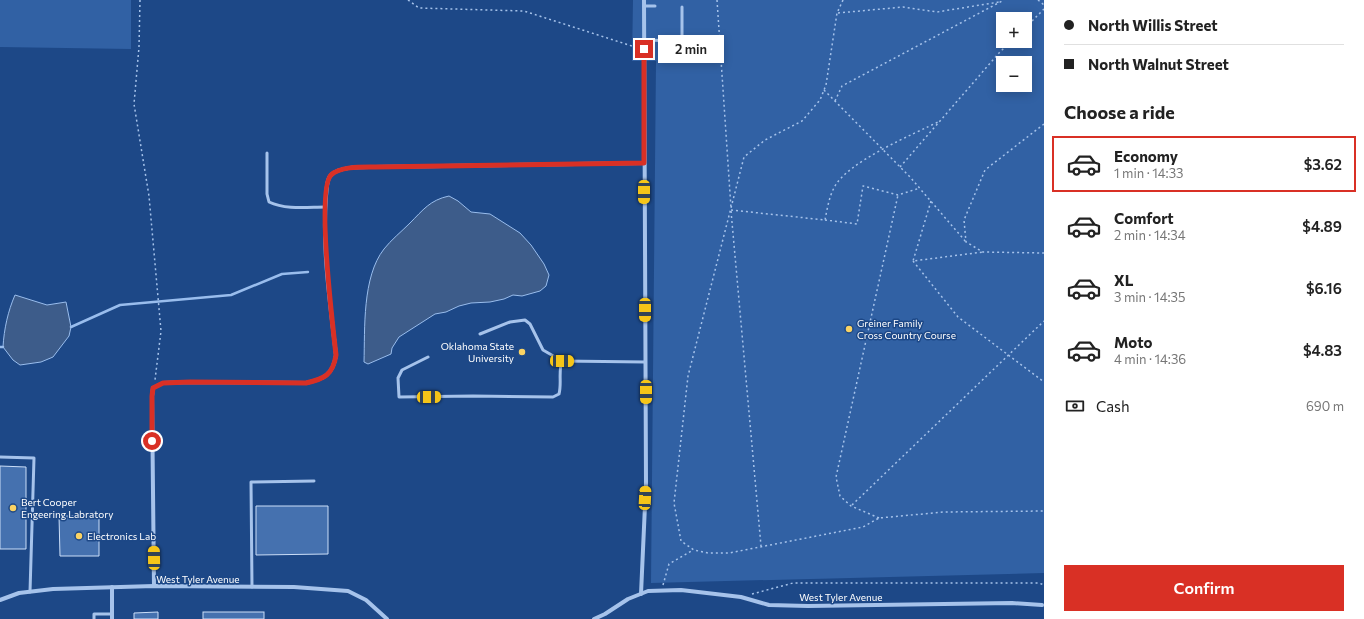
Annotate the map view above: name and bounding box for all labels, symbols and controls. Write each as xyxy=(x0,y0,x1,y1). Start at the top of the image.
map controls xyxy=(996,12,1032,92)
button: + xyxy=(996,12,1032,48)
text: North Willis Street xyxy=(1088,16,1218,34)
callout: 2 min xyxy=(658,35,724,63)
route end xyxy=(635,40,653,58)
text: 2 min xyxy=(675,41,707,57)
text: North Walnut Street xyxy=(1088,55,1229,73)
button: − xyxy=(996,56,1032,92)
text: Choose a ride xyxy=(1064,101,1175,123)
icon: car xyxy=(1066,146,1102,182)
text: Economy xyxy=(1114,147,1178,165)
text: $3.62 xyxy=(1304,155,1342,173)
text: 1 min · 14:33 xyxy=(1114,165,1183,181)
car xyxy=(638,180,650,204)
icon: car xyxy=(1066,208,1102,244)
text: Comfort xyxy=(1114,209,1174,227)
text: $4.89 xyxy=(1302,217,1342,235)
text: 2 min · 14:34 xyxy=(1114,227,1186,243)
icon: car xyxy=(1066,270,1102,306)
text: XL xyxy=(1114,271,1133,289)
text: $6.16 xyxy=(1306,279,1342,297)
text: 3 min · 14:35 xyxy=(1114,289,1185,305)
car xyxy=(639,298,651,322)
place label: Greiner Family Cross Country Course xyxy=(857,317,956,341)
marker: Greiner Family Cross Country Course xyxy=(844,324,854,334)
icon: car xyxy=(1066,332,1102,368)
text: Moto xyxy=(1114,333,1153,351)
place label: Oklahoma State University xyxy=(441,340,514,364)
text: $4.83 xyxy=(1303,341,1342,359)
marker: Oklahoma State University xyxy=(517,347,527,357)
text: 4 min · 14:36 xyxy=(1114,351,1186,367)
car xyxy=(550,355,574,367)
car xyxy=(640,380,652,404)
car xyxy=(417,391,441,403)
icon: cash xyxy=(1064,395,1086,417)
text: Cash xyxy=(1096,397,1130,415)
text: 690 m xyxy=(1306,398,1344,414)
route start xyxy=(143,432,161,450)
car xyxy=(638,486,652,510)
place label: Bert Cooper Engeering Labratory xyxy=(21,496,113,520)
marker: Bert Cooper Engeering Labratory xyxy=(8,503,18,513)
place label: Electronics Lab xyxy=(87,530,156,542)
marker: Electronics Lab xyxy=(74,531,84,541)
car xyxy=(148,546,160,570)
button: Confirm xyxy=(1064,565,1344,611)
street label: West Tyler Avenue xyxy=(156,573,240,585)
street label: West Tyler Avenue xyxy=(799,591,883,603)

